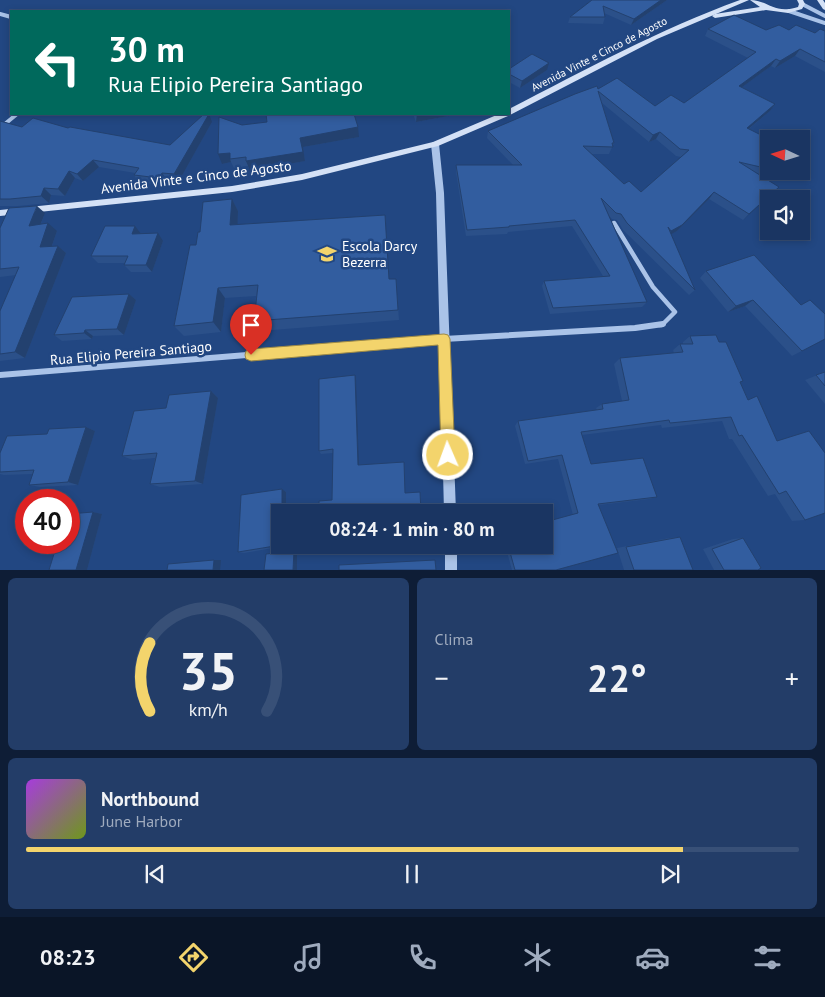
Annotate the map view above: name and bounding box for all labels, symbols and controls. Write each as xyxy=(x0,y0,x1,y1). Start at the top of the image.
street label: Avenida Vinte e Cinco de Agosto xyxy=(529,13,669,94)
text: 30 m xyxy=(108,26,185,72)
icon: left xyxy=(25,30,90,95)
text: Rua Elipio Pereira Santiago xyxy=(108,70,363,98)
north arrow xyxy=(760,130,810,180)
map controls xyxy=(760,130,810,240)
street label: Avenida Vinte e Cinco de Agosto xyxy=(100,156,292,198)
button: sound xyxy=(760,190,810,240)
place label: Escola Darcy Bezerra xyxy=(342,237,418,271)
school or university icon: Escola Darcy Bezerra xyxy=(316,243,338,265)
pin xyxy=(230,304,272,355)
icon: arrive xyxy=(237,311,265,339)
street label: Rua Elipio Pereira Santiago xyxy=(49,337,213,369)
position arrow xyxy=(421,428,473,480)
speed limit sign: 40 xyxy=(15,489,80,554)
text: 08:24 · 1 min · 80 m xyxy=(329,517,495,541)
text: Clima xyxy=(435,629,474,649)
text: 35 xyxy=(179,637,238,704)
text: 22° xyxy=(587,653,647,702)
text: − xyxy=(435,659,449,696)
text: + xyxy=(785,659,799,696)
text: km/h xyxy=(189,698,228,721)
text: Northbound xyxy=(101,787,199,811)
text: June Harbor xyxy=(101,811,182,831)
icon: previous xyxy=(141,860,169,888)
icon: pause xyxy=(398,860,426,888)
icon: next xyxy=(656,860,684,888)
icon: directions xyxy=(176,940,211,975)
icon: music xyxy=(291,940,326,975)
icon: phone xyxy=(405,940,440,975)
icon: climate xyxy=(520,940,555,975)
icon: car xyxy=(635,940,670,975)
icon: filters xyxy=(750,940,785,975)
text: 08:23 xyxy=(40,943,96,971)

